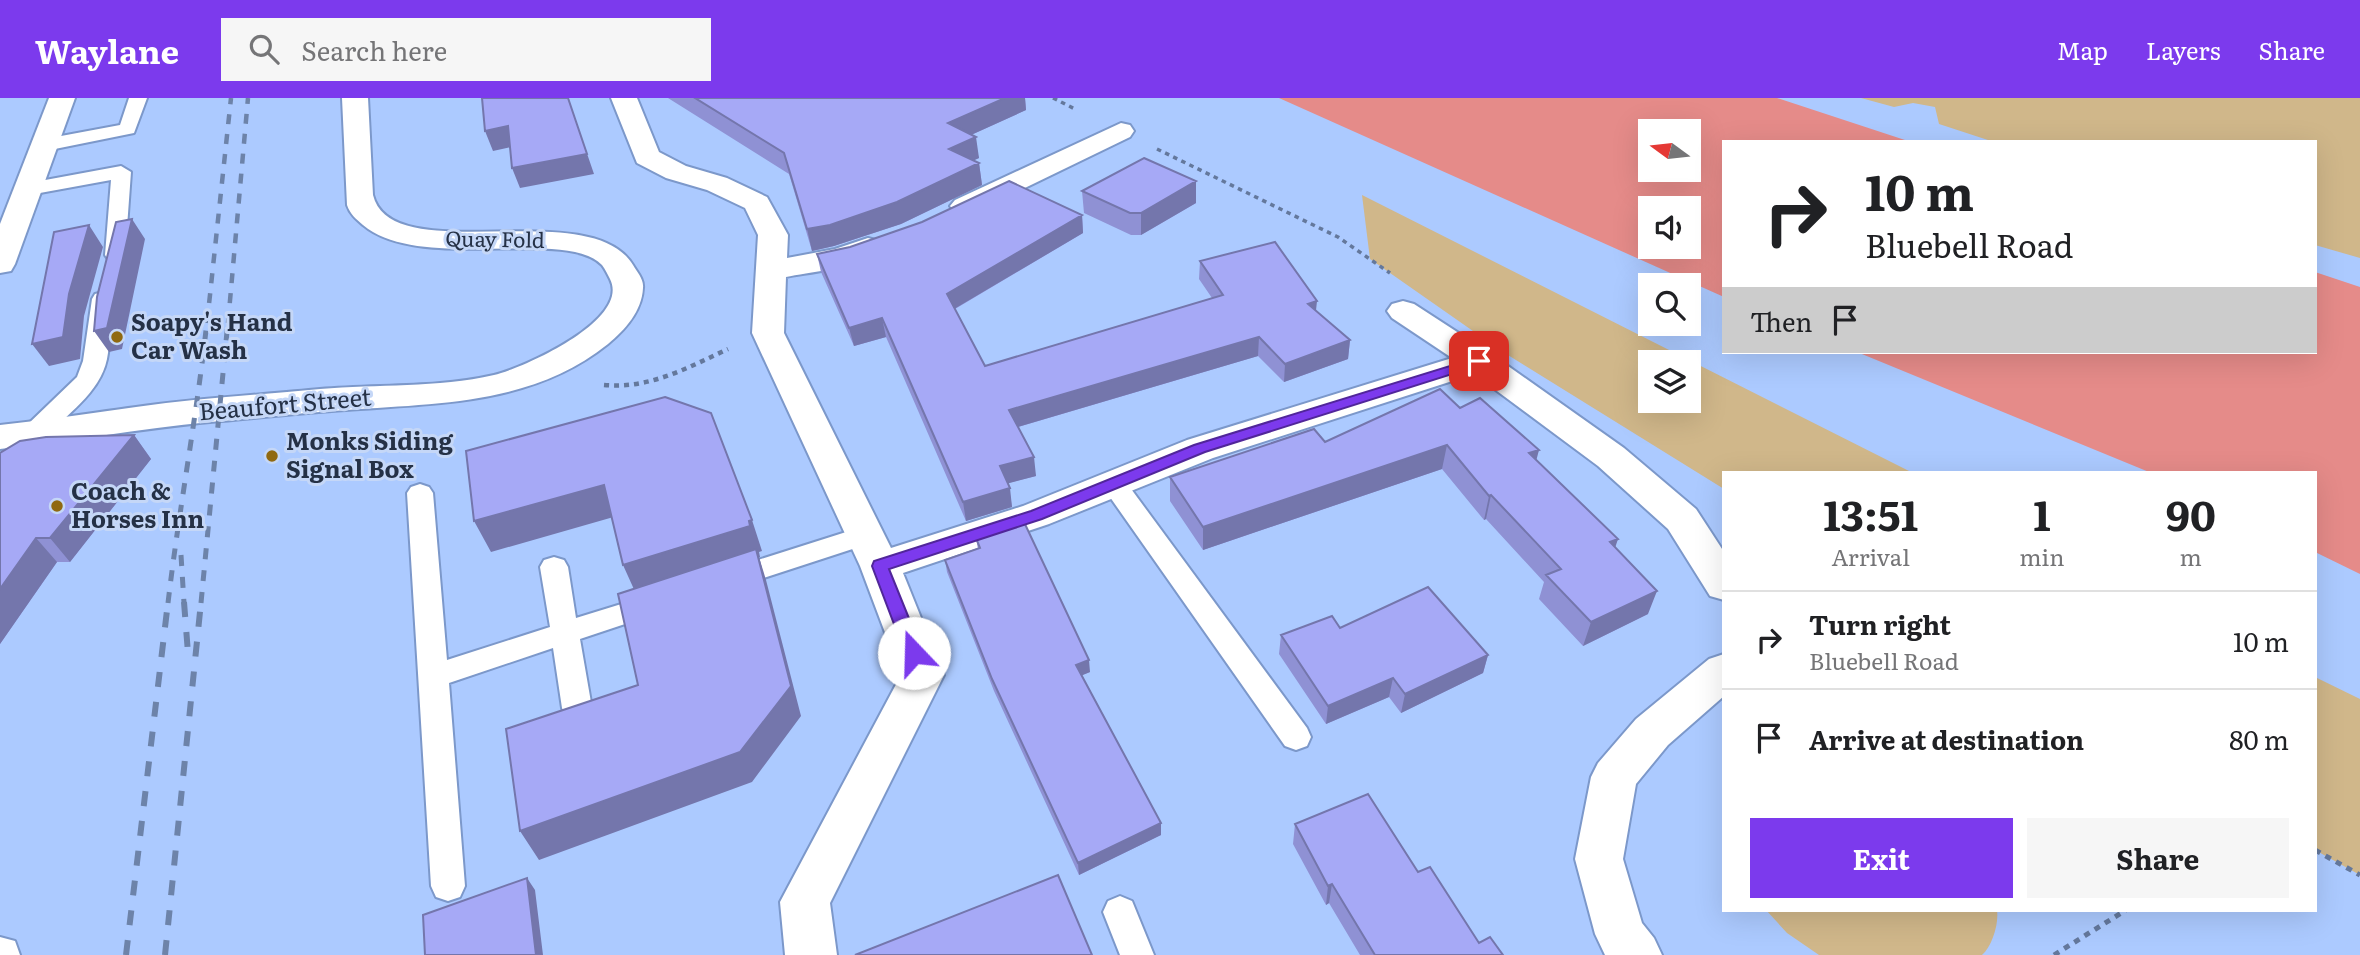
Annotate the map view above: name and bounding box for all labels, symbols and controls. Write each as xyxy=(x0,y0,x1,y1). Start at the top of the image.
search box xyxy=(221,18,711,81)
text: Waylane xyxy=(35,25,179,74)
icon: search xyxy=(245,30,283,68)
text: Search here xyxy=(301,30,447,69)
text: Map xyxy=(2057,32,2108,67)
text: Layers xyxy=(2146,32,2220,67)
text: Share xyxy=(2258,32,2325,67)
north arrow xyxy=(1638,119,1701,182)
map controls xyxy=(1638,119,1701,413)
text: 10 m xyxy=(1865,153,1974,226)
icon: right xyxy=(1750,168,1841,259)
button: sound xyxy=(1638,196,1701,259)
text: Bluebell Road xyxy=(1865,220,2073,268)
street label: Quay Fold xyxy=(445,221,545,254)
button: search xyxy=(1638,273,1701,336)
text: Then xyxy=(1750,301,1812,340)
icon: arrive xyxy=(1826,301,1864,339)
place label: Soapy's Hand Car Wash xyxy=(131,303,293,366)
marker: Soapy's Hand Car Wash xyxy=(109,329,125,345)
pin xyxy=(1449,331,1509,391)
icon: arrive xyxy=(1460,342,1498,380)
button: layers xyxy=(1638,350,1701,413)
street label: Beaufort Street xyxy=(197,378,373,427)
place label: Monks Siding Signal Box xyxy=(286,422,453,485)
marker: Monks Siding Signal Box xyxy=(264,448,280,464)
place label: Coach & Horses Inn xyxy=(71,472,204,535)
text: 13:51 xyxy=(1823,482,1918,544)
text: 1 xyxy=(2033,482,2051,544)
text: 90 xyxy=(2166,482,2216,544)
marker: Coach & Horses Inn xyxy=(49,498,65,514)
text: Arrival xyxy=(1831,539,1910,573)
text: min xyxy=(2019,539,2065,573)
text: m xyxy=(2180,539,2202,573)
text: Turn right xyxy=(1809,604,1951,643)
position arrow xyxy=(877,616,951,690)
icon: right xyxy=(1750,621,1788,659)
text: 10 m xyxy=(2233,621,2289,660)
text: Bluebell Road xyxy=(1809,643,1959,677)
icon: arrive xyxy=(1750,719,1788,757)
text: Arrive at destination xyxy=(1809,719,2084,758)
text: 80 m xyxy=(2229,719,2289,758)
button: Exit xyxy=(1750,818,2013,898)
button: Share xyxy=(2027,818,2289,898)

